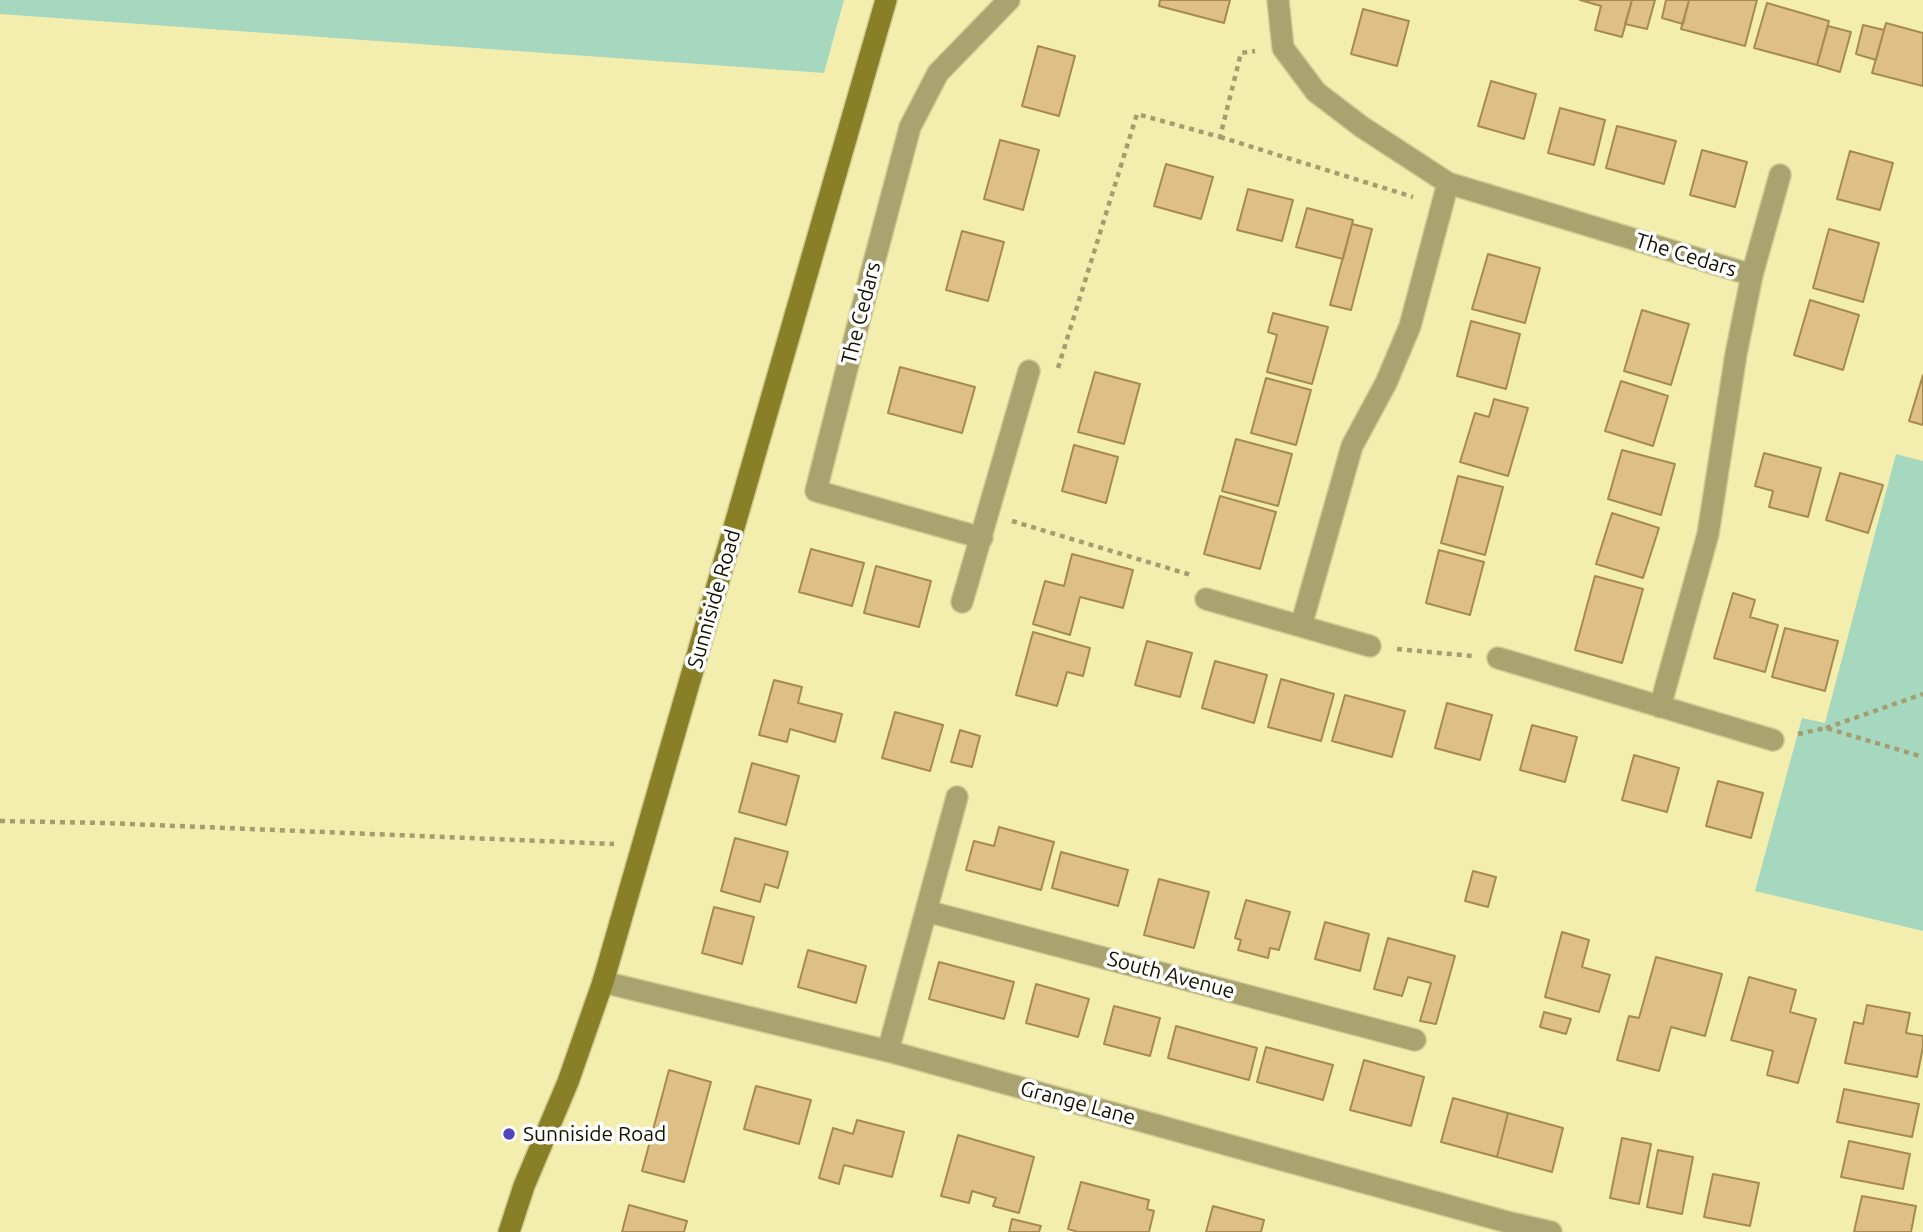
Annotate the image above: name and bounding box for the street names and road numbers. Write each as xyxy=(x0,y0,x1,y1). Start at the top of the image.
street label: The Cedars xyxy=(1632,228,1740,282)
street label: The Cedars xyxy=(836,259,886,367)
street label: Sunniside Road xyxy=(682,527,746,671)
street label: South Avenue xyxy=(1104,946,1238,1004)
street label: Grange Lane xyxy=(1018,1076,1138,1130)

